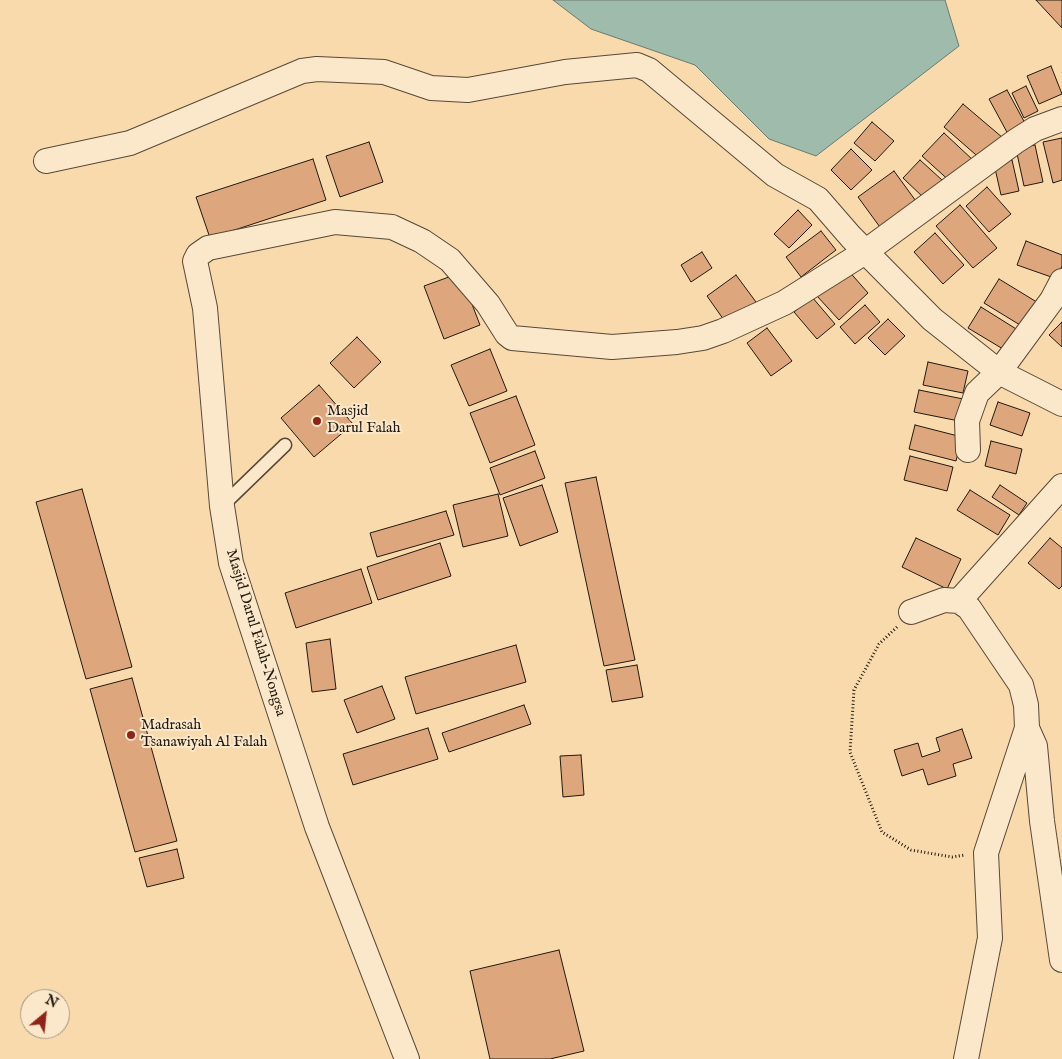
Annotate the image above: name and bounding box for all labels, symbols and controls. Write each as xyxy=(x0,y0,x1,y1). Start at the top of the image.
place label: Masjid Darul Falah xyxy=(327,403,401,438)
marker: Masjid Darul Falah xyxy=(311,415,323,427)
street label: Masjid Darul Falah-Nongsa xyxy=(221,547,289,719)
place label: Madrasah Tsanawiyah Al Falah xyxy=(141,717,267,752)
marker: Madrasah Tsanawiyah Al Falah xyxy=(125,729,137,741)
north arrow xyxy=(20,989,70,1039)
text: N xyxy=(42,991,61,1012)

